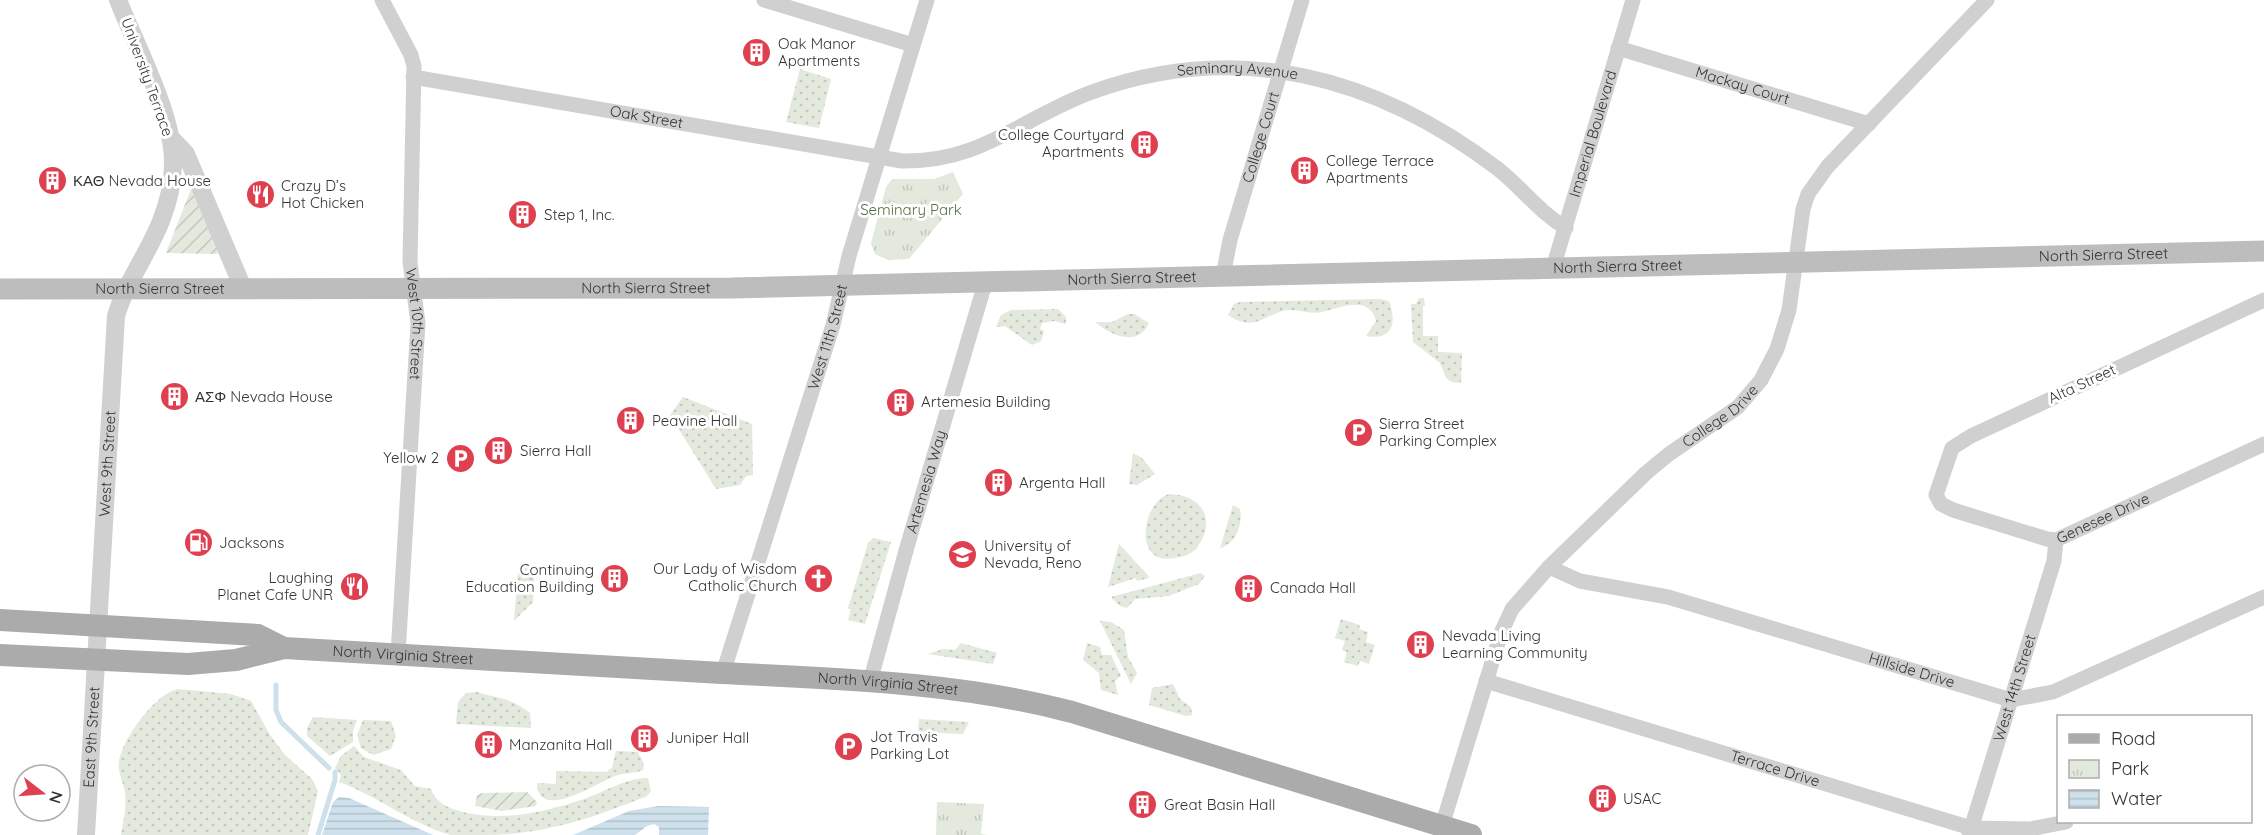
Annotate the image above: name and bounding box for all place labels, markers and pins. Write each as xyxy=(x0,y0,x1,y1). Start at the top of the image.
place label: Oak Manor Apartments xyxy=(778,34,860,70)
building icon: Oak Manor Apartments xyxy=(741,37,773,69)
place label: College Courtyard Apartments xyxy=(998,125,1124,161)
building icon: College Courtyard Apartments xyxy=(1129,128,1161,160)
place label: College Terrace Apartments xyxy=(1326,151,1434,187)
building icon: College Terrace Apartments xyxy=(1289,154,1321,186)
building icon: ΚΑΘ Nevada House xyxy=(36,165,68,197)
place label: ΚΑΘ Nevada House xyxy=(73,171,211,190)
place label: Crazy D’s Hot Chicken xyxy=(281,176,364,212)
restaurant icon: Crazy D’s Hot Chicken xyxy=(244,179,276,211)
building icon: Step 1, Inc. xyxy=(507,199,539,231)
place label: Step 1, Inc. xyxy=(544,205,615,224)
building icon: ΑΣΦ Nevada House xyxy=(158,381,190,413)
building icon: Artemesia Building xyxy=(884,386,916,418)
place label: ΑΣΦ Nevada House xyxy=(195,387,333,406)
place label: Artemesia Building xyxy=(921,392,1051,411)
building icon: Peavine Hall xyxy=(615,405,647,437)
place label: Peavine Hall xyxy=(652,411,737,430)
place label: Sierra Street Parking Complex xyxy=(1379,414,1497,450)
parking icon: Sierra Street Parking Complex xyxy=(1342,417,1374,449)
building icon: Sierra Hall xyxy=(483,435,515,467)
place label: Sierra Hall xyxy=(520,441,591,460)
parking icon: Yellow 2 xyxy=(444,442,476,474)
place label: Yellow 2 xyxy=(383,448,439,467)
building icon: Argenta Hall xyxy=(982,467,1014,499)
place label: Argenta Hall xyxy=(1019,473,1106,492)
fuel station icon: Jacksons xyxy=(182,527,214,559)
place label: Jacksons xyxy=(219,533,284,552)
place label: University of Nevada, Reno xyxy=(984,536,1082,572)
school or university icon: University of Nevada, Reno xyxy=(947,539,979,571)
place label: Our Lady of Wisdom Catholic Church xyxy=(653,559,797,595)
place label: Continuing Education Building xyxy=(466,560,594,596)
church icon: Our Lady of Wisdom Catholic Church xyxy=(802,562,834,594)
building icon: Continuing Education Building xyxy=(599,563,631,595)
place label: Laughing Planet Cafe UNR xyxy=(217,568,333,604)
restaurant icon: Laughing Planet Cafe UNR xyxy=(338,571,370,603)
building icon: Canada Hall xyxy=(1233,572,1265,604)
place label: Canada Hall xyxy=(1270,578,1356,597)
place label: Nevada Living Learning Community xyxy=(1442,626,1588,662)
building icon: Nevada Living Learning Community xyxy=(1405,629,1437,661)
building icon: Juniper Hall xyxy=(629,722,661,754)
place label: Jot Travis Parking Lot xyxy=(870,727,949,763)
place label: Juniper Hall xyxy=(666,728,749,747)
building icon: Manzanita Hall xyxy=(472,729,504,761)
parking icon: Jot Travis Parking Lot xyxy=(833,730,865,762)
place label: Manzanita Hall xyxy=(509,735,612,754)
building icon: USAC xyxy=(1586,783,1618,815)
building icon: Great Basin Hall xyxy=(1127,789,1159,821)
place label: USAC xyxy=(1623,789,1662,808)
place label: Great Basin Hall xyxy=(1164,795,1275,814)

